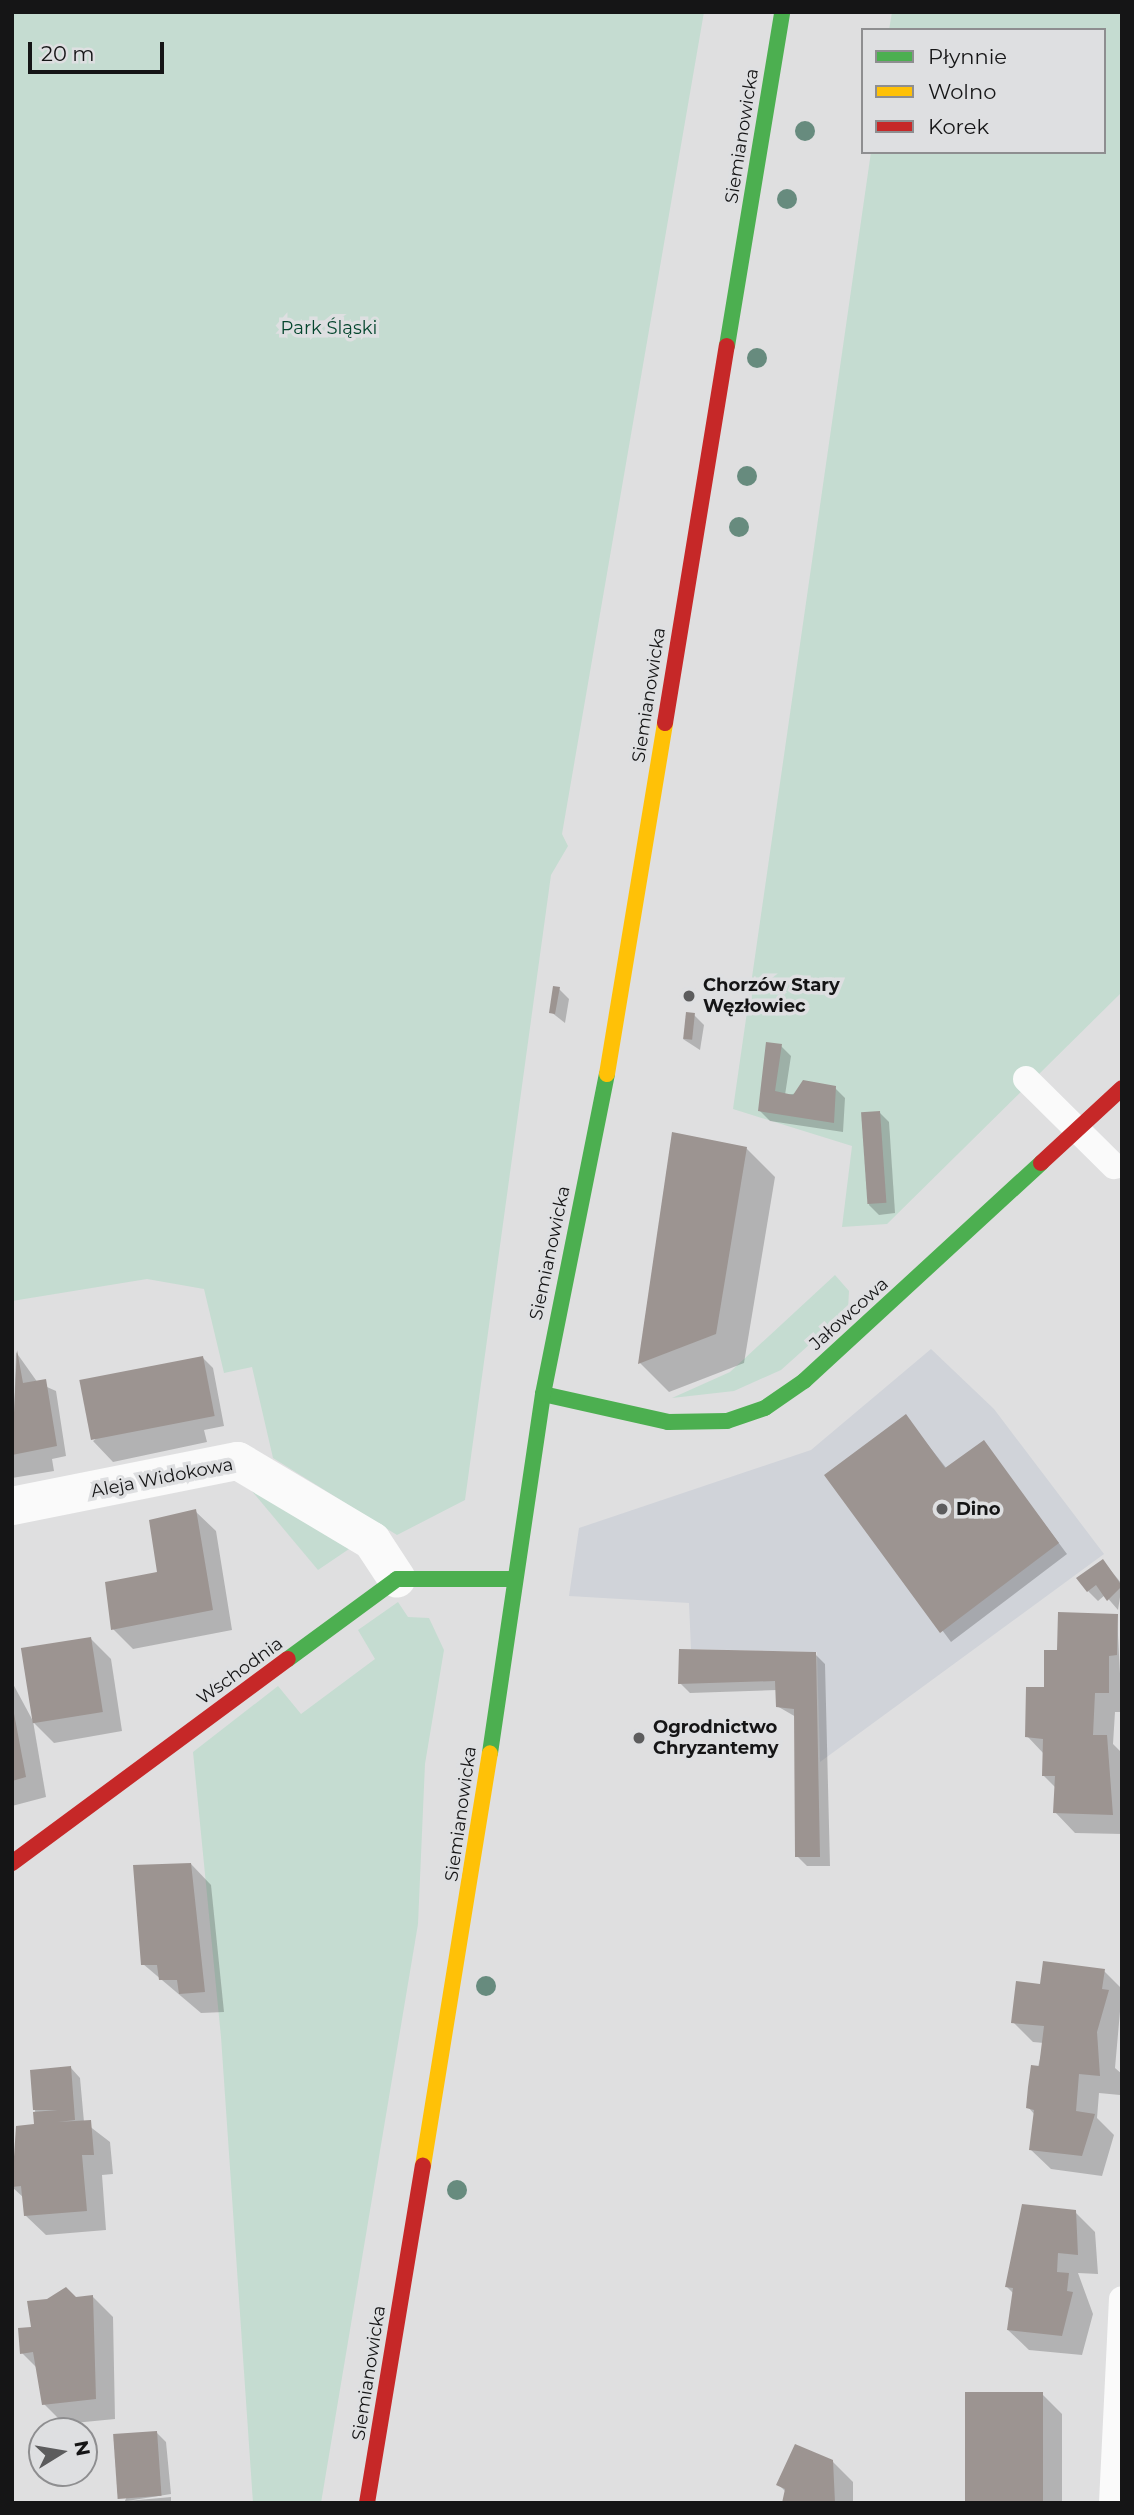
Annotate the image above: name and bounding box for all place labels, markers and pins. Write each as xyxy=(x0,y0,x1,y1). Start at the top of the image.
place label: Chorzów Stary Węzłowiec xyxy=(703,975,840,1018)
marker: Chorzów Stary Węzłowiec xyxy=(681,988,697,1004)
place label: Dino xyxy=(956,1498,1001,1520)
marker: Dino xyxy=(934,1501,950,1517)
place label: Ogrodnictwo Chryzantemy xyxy=(653,1717,778,1760)
marker: Ogrodnictwo Chryzantemy xyxy=(631,1730,647,1746)

